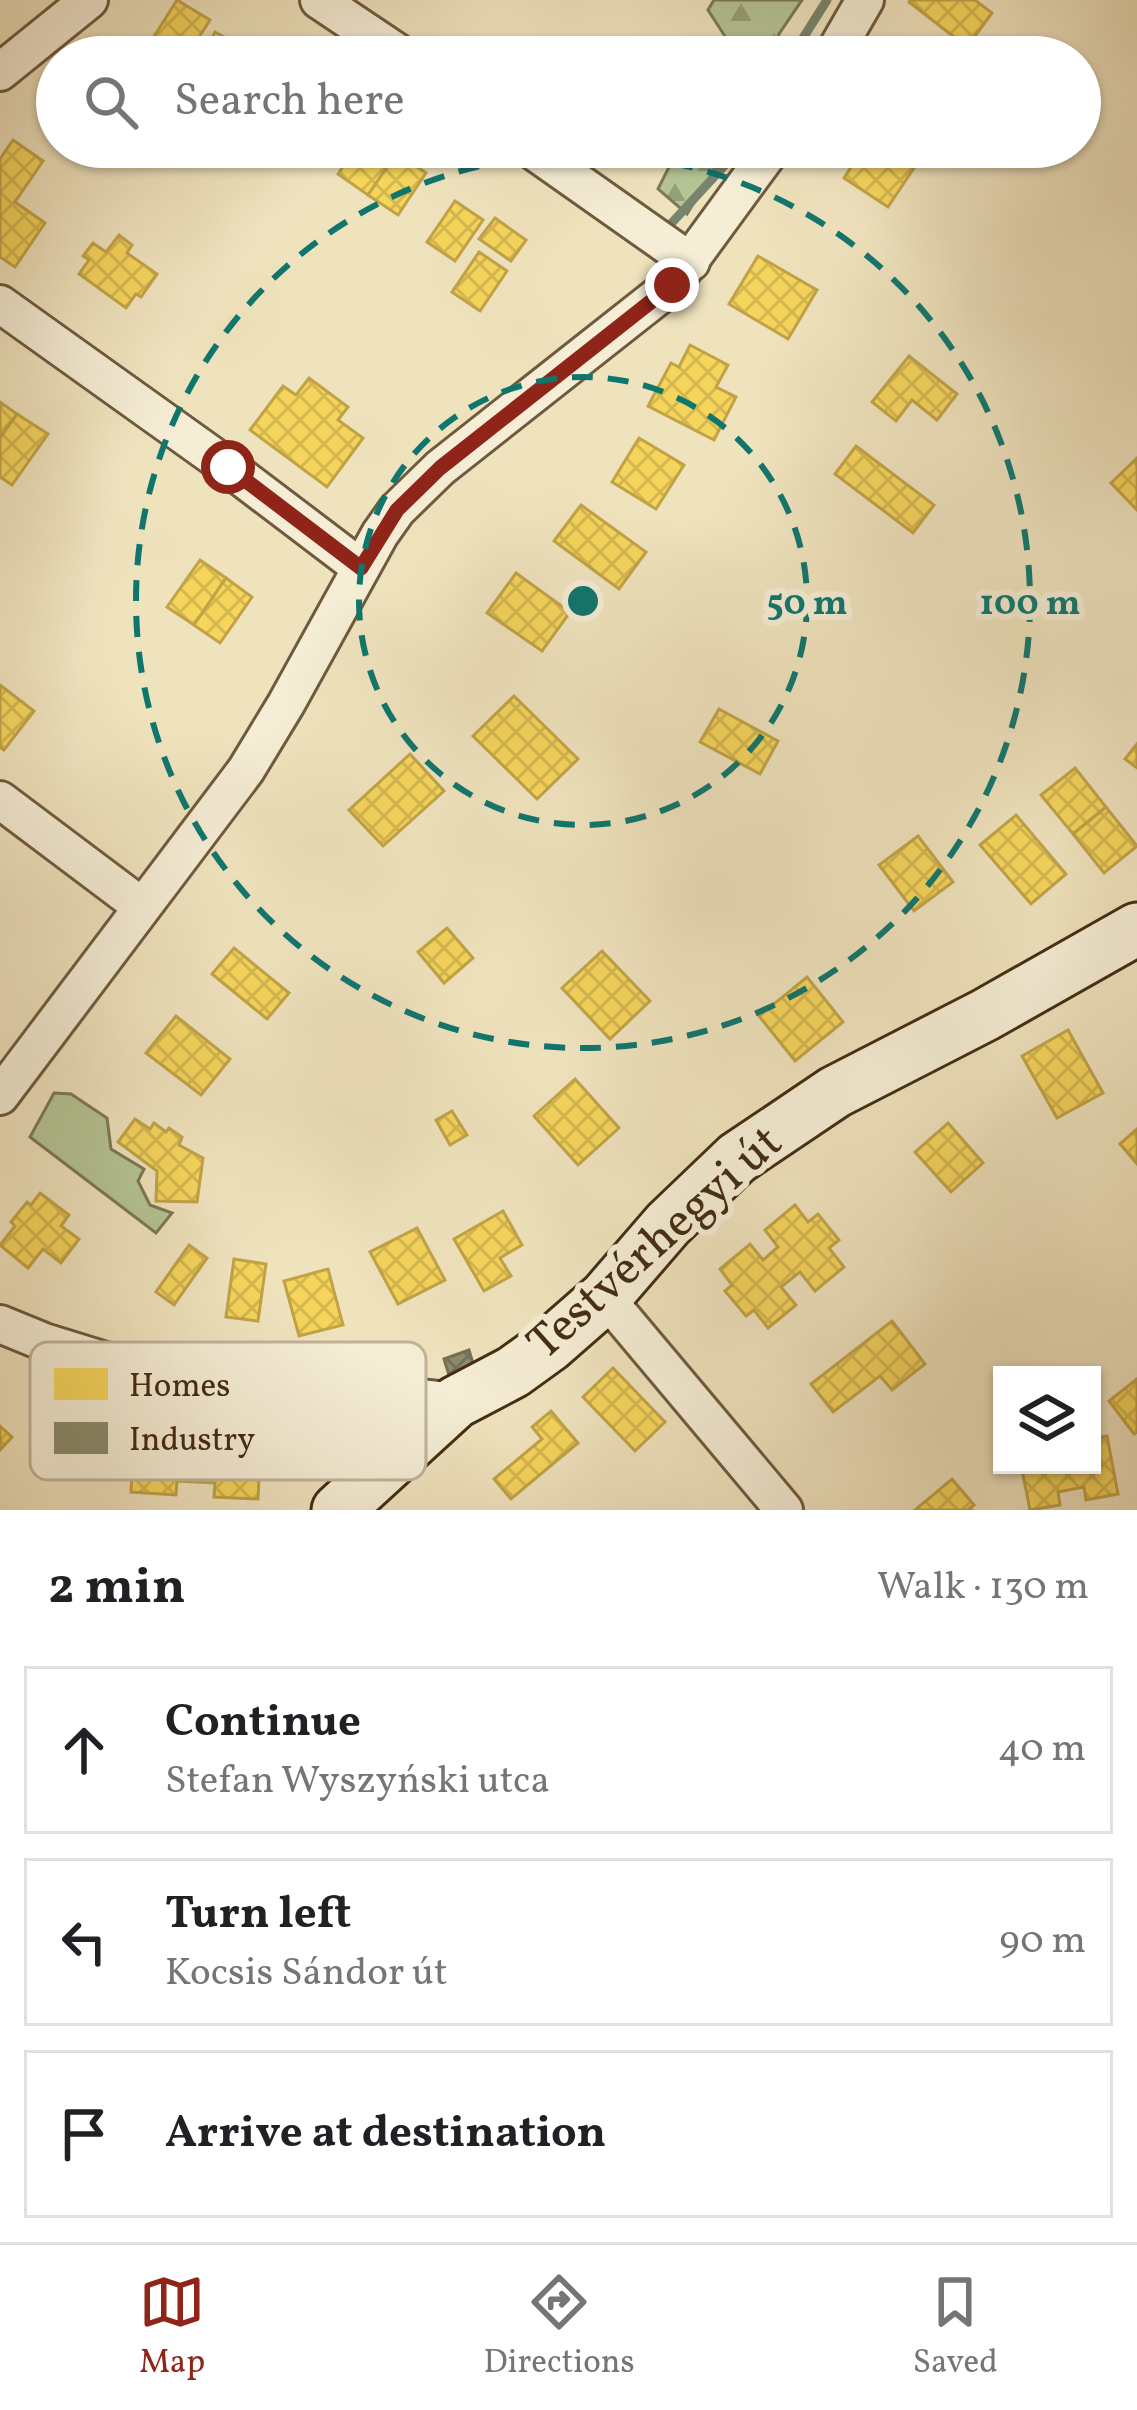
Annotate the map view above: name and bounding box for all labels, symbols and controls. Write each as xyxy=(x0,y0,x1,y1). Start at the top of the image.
search box xyxy=(36,36,1101,168)
icon: search xyxy=(78,69,144,135)
text: Search here xyxy=(174,71,405,134)
route end xyxy=(645,258,699,312)
route start xyxy=(201,440,255,494)
centre of rings xyxy=(562,580,604,622)
text: 50 m xyxy=(766,580,848,630)
text: 100 m xyxy=(979,580,1081,630)
street label: Testvérhegyi út xyxy=(514,1111,798,1377)
legend xyxy=(30,1342,426,1480)
text: Homes xyxy=(129,1365,230,1411)
map controls xyxy=(993,1366,1101,1474)
button: layers xyxy=(993,1366,1101,1474)
text: Industry xyxy=(129,1419,255,1465)
text: 2 min xyxy=(48,1553,186,1624)
text: Walk · 130 m xyxy=(877,1561,1089,1615)
text: Continue xyxy=(165,1692,361,1755)
icon: ahead xyxy=(51,1717,117,1783)
text: 40 m xyxy=(998,1723,1086,1777)
text: Stefan Wyszyński utca xyxy=(165,1755,550,1809)
text: Turn left xyxy=(165,1884,351,1947)
icon: left xyxy=(51,1909,117,1975)
text: 90 m xyxy=(999,1915,1086,1969)
text: Kocsis Sándor út xyxy=(165,1947,448,2001)
icon: arrive xyxy=(51,2101,117,2167)
text: Arrive at destination xyxy=(165,2103,606,2166)
tab: Map xyxy=(139,2269,205,2387)
tab: Directions xyxy=(483,2269,635,2387)
tab: Saved xyxy=(913,2269,998,2387)

